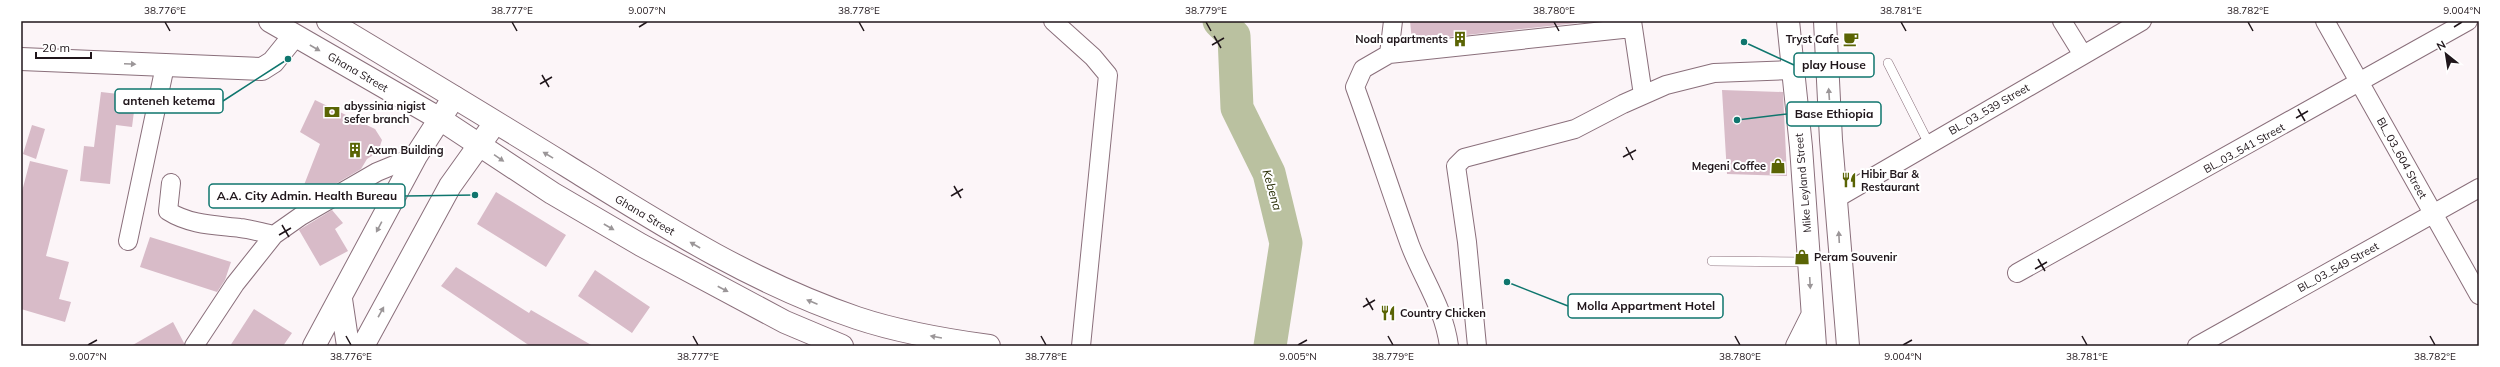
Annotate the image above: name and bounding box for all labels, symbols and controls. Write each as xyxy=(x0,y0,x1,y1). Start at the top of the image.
text: 38.776°E xyxy=(144,4,186,17)
text: 38.777°E xyxy=(491,4,533,17)
text: 9.007°N xyxy=(628,4,666,17)
text: 38.778°E xyxy=(838,4,880,17)
text: 38.779°E xyxy=(1185,4,1227,17)
text: 38.780°E xyxy=(1533,4,1575,17)
text: 38.781°E xyxy=(1880,4,1922,17)
text: 38.782°E xyxy=(2227,4,2269,17)
text: 9.004°N xyxy=(2443,4,2481,17)
building icon: Noah apartments xyxy=(1451,30,1469,48)
cafe icon: Tryst Cafe xyxy=(1842,30,1860,48)
place label: Noah apartments xyxy=(1355,32,1448,46)
place label: Tryst Cafe xyxy=(1786,32,1839,46)
scale bar xyxy=(36,34,91,60)
north arrow xyxy=(2426,34,2466,74)
text: N xyxy=(2434,37,2448,53)
text: 20 m xyxy=(42,40,70,55)
one-way arrow xyxy=(310,45,321,52)
street label: Ghana Street xyxy=(325,49,391,95)
callout: play House xyxy=(1794,53,1874,77)
text: play House xyxy=(1802,57,1866,72)
one-way arrow xyxy=(124,61,136,68)
street label: BL_03_539 Street xyxy=(1946,80,2032,138)
one-way arrow xyxy=(1825,88,1832,100)
callout: anteneh ketema xyxy=(115,89,223,113)
text: anteneh ketema xyxy=(123,93,215,108)
place label: abyssinia nigist sefer branch xyxy=(344,99,425,126)
callout: Base Ethiopia xyxy=(1787,102,1881,126)
bank icon: abyssinia nigist sefer branch xyxy=(323,103,341,121)
text: Base Ethiopia xyxy=(1795,106,1873,121)
street label: BL_03_604 Street xyxy=(2374,115,2430,201)
street label: BL_03_541 Street xyxy=(2201,120,2287,176)
street label: Mike Leyland Street xyxy=(1792,133,1814,233)
building icon: Axum Building xyxy=(346,141,364,159)
place label: Axum Building xyxy=(367,143,444,157)
one-way arrow xyxy=(542,151,554,158)
one-way arrow xyxy=(494,154,504,162)
shop icon: Megeni Coffee xyxy=(1769,157,1787,175)
place label: Megeni Coffee xyxy=(1692,159,1766,173)
place label: Hibir Bar & Restaurant xyxy=(1861,167,1920,194)
water label: Kebena xyxy=(1259,168,1285,212)
restaurant icon: Hibir Bar & Restaurant xyxy=(1840,171,1858,189)
callout: A.A. City Admin. Health Bureau xyxy=(209,184,405,208)
text: A.A. City Admin. Health Bureau xyxy=(217,188,397,203)
street label: Ghana Street xyxy=(612,192,678,238)
one-way arrow xyxy=(375,222,382,233)
one-way arrow xyxy=(603,223,615,230)
one-way arrow xyxy=(1836,231,1843,243)
street label: BL_03_549 Street xyxy=(2295,239,2381,295)
one-way arrow xyxy=(689,241,701,248)
shop icon: Peram Souvenir xyxy=(1793,248,1811,266)
place label: Peram Souvenir xyxy=(1814,250,1898,264)
one-way arrow xyxy=(1807,277,1814,289)
one-way arrow xyxy=(717,286,729,293)
callout: Molla Appartment Hotel xyxy=(1568,294,1723,318)
one-way arrow xyxy=(805,298,817,304)
text: Molla Appartment Hotel xyxy=(1577,298,1715,313)
restaurant icon: Country Chicken xyxy=(1379,304,1397,322)
one-way arrow xyxy=(378,306,385,318)
place label: Country Chicken xyxy=(1400,306,1486,320)
one-way arrow xyxy=(930,334,942,340)
text: 9.007°N xyxy=(69,350,107,363)
text: 38.776°E xyxy=(330,350,372,363)
text: 38.777°E xyxy=(677,350,719,363)
text: 38.778°E xyxy=(1025,350,1067,363)
text: 9.005°N xyxy=(1279,350,1317,363)
text: 38.779°E xyxy=(1372,350,1414,363)
text: 38.780°E xyxy=(1719,350,1761,363)
text: 9.004°N xyxy=(1884,350,1922,363)
text: 38.781°E xyxy=(2066,350,2108,363)
text: 38.782°E xyxy=(2414,350,2456,363)

